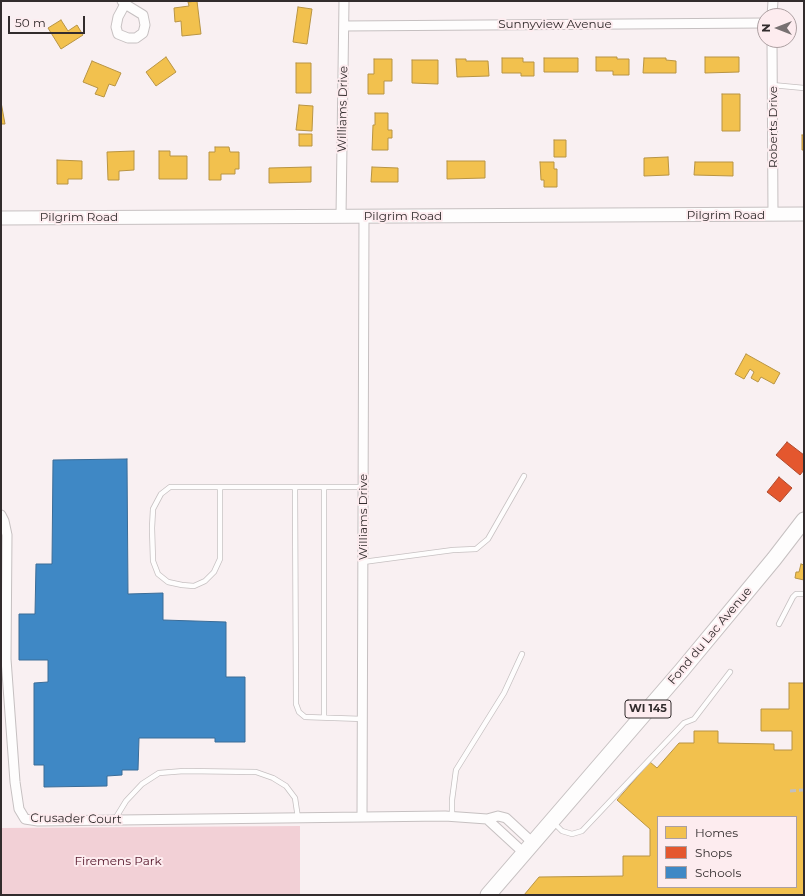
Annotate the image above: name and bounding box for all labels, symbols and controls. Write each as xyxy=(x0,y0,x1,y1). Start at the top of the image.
scale bar xyxy=(10,8,87,34)
north arrow xyxy=(757,8,797,48)
text: 50 m xyxy=(15,15,46,30)
street label: Sunnyview Avenue xyxy=(498,17,612,31)
text: N xyxy=(759,24,773,32)
street label: Williams Drive xyxy=(335,66,351,152)
street label: Roberts Drive xyxy=(766,86,780,168)
street label: Pilgrim Road xyxy=(687,208,765,222)
street label: Pilgrim Road xyxy=(364,209,442,223)
street label: Pilgrim Road xyxy=(40,210,118,224)
street label: Williams Drive xyxy=(356,474,370,560)
street label: Fond du Lac Avenue xyxy=(665,584,755,688)
road number: WI 145 xyxy=(625,700,671,718)
street label: Crusader Court xyxy=(30,811,122,827)
legend xyxy=(657,816,797,888)
text: Homes xyxy=(695,825,738,840)
text: Shops xyxy=(695,845,732,860)
park label: Firemens Park xyxy=(74,854,162,868)
text: Schools xyxy=(695,865,741,880)

